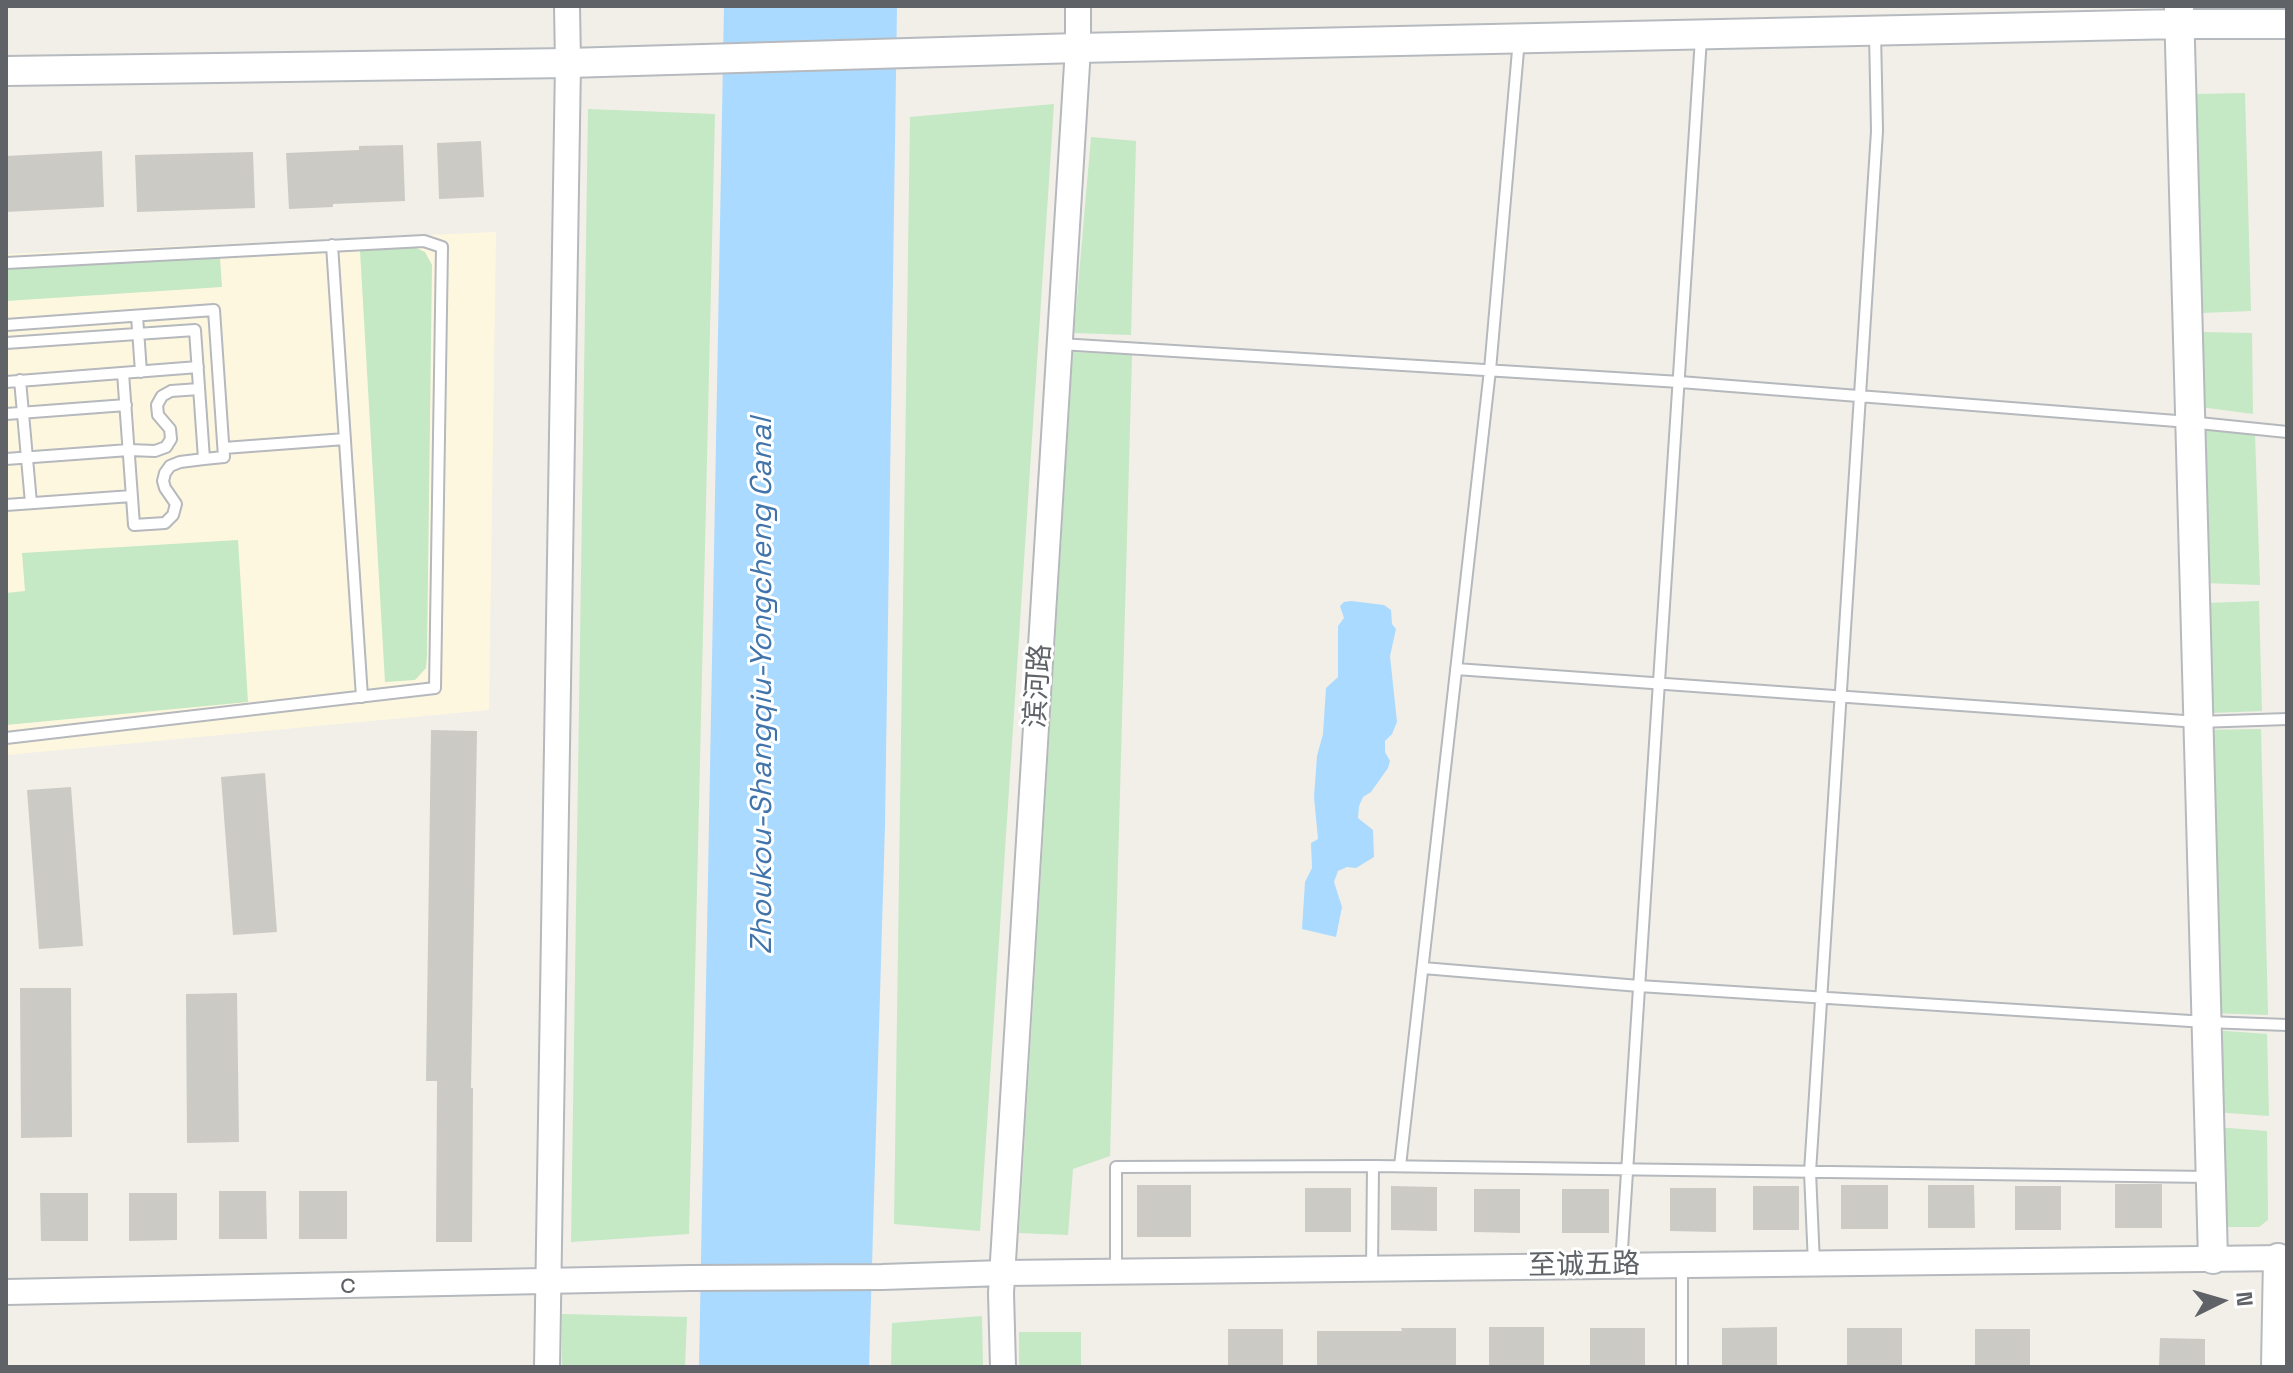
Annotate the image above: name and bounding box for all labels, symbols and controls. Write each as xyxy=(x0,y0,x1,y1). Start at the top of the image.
water label: Zhoukou-Shangqiu-Yongcheng Canal xyxy=(745,417,781,955)
street label: 滨河路 xyxy=(1019,643,1059,729)
street label: 至诚五路 xyxy=(1528,1248,1640,1284)
north arrow xyxy=(2181,1261,2261,1341)
street label: c xyxy=(339,1268,357,1302)
text: N xyxy=(2230,1290,2259,1307)

